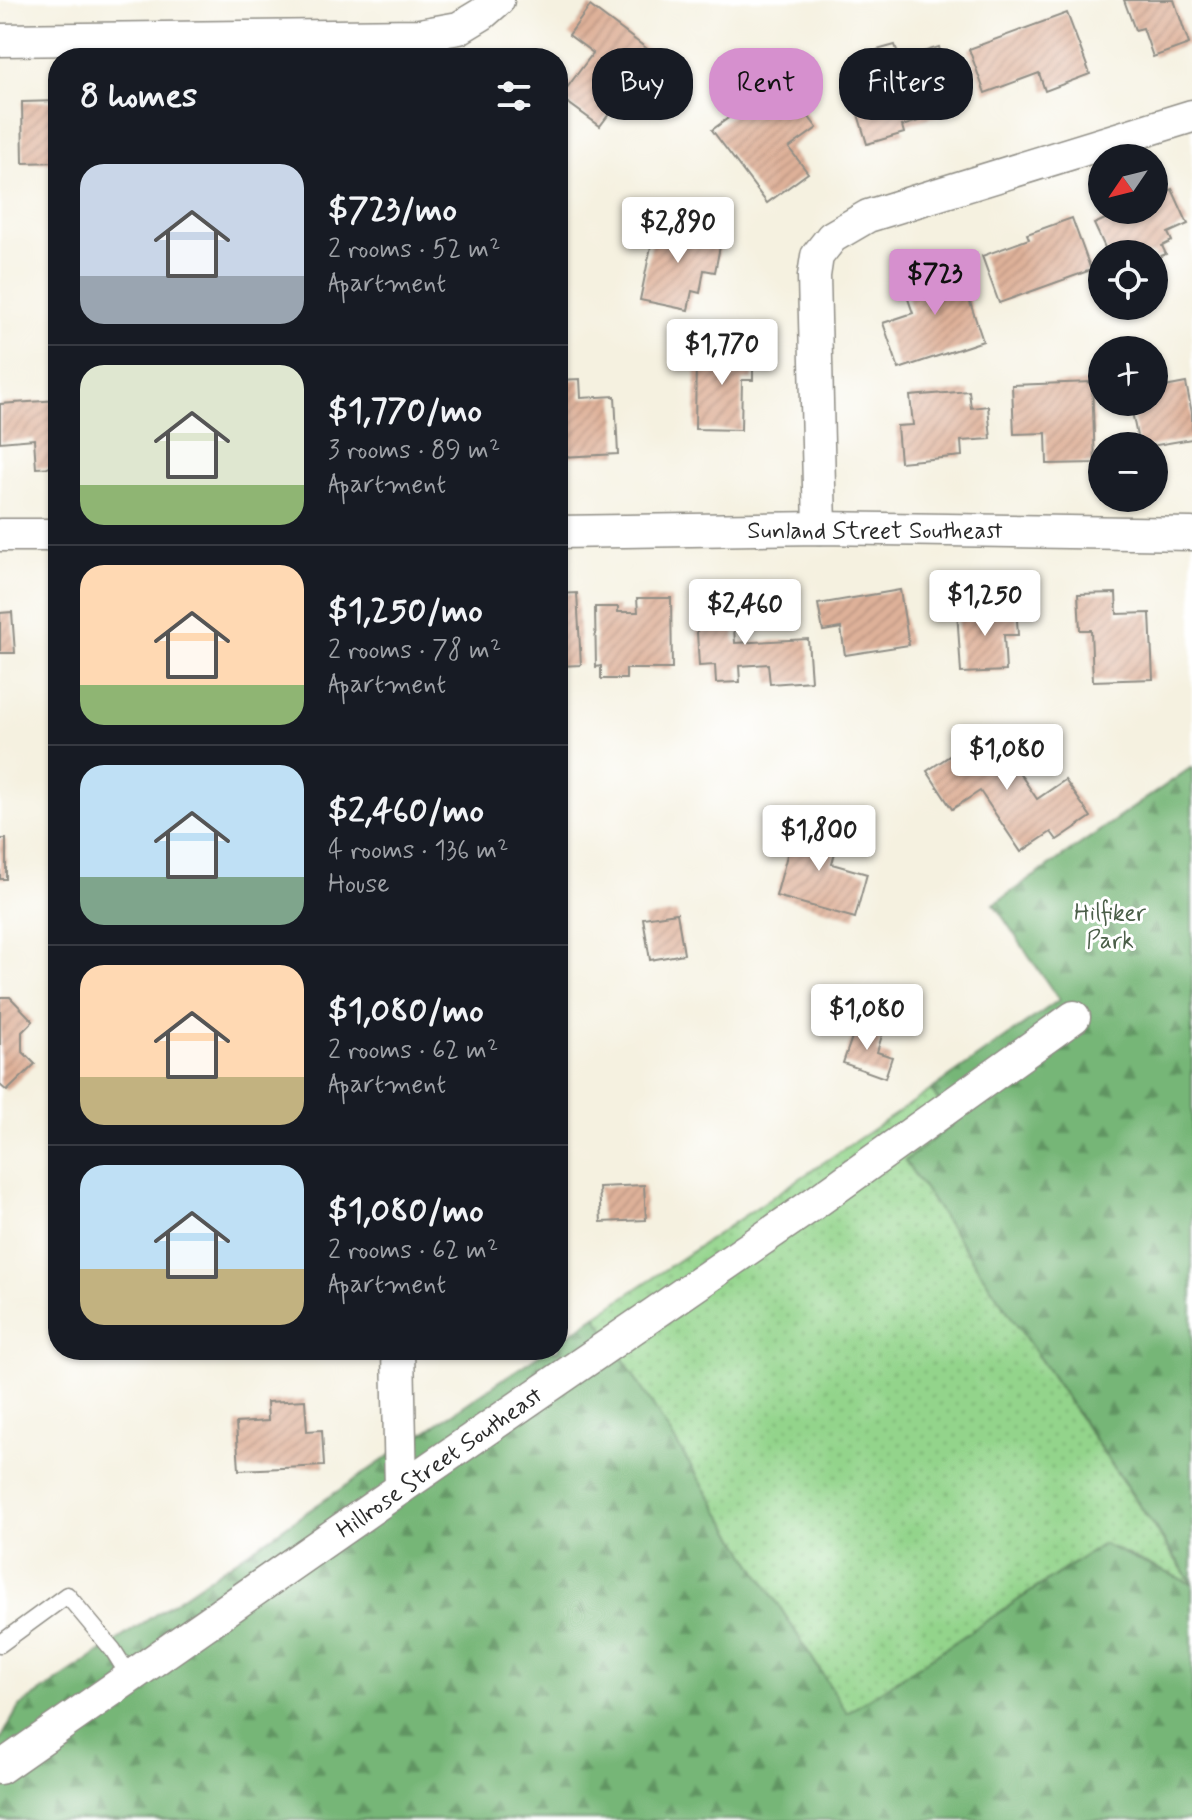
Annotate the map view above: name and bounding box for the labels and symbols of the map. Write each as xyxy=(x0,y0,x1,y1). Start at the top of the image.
north arrow xyxy=(1088,144,1168,224)
pin: $2,890 xyxy=(613,197,743,265)
pin: $723 xyxy=(888,249,982,317)
pin: $1,770 xyxy=(657,319,787,387)
street label: Sunland Street Southeast xyxy=(747,516,1003,547)
pin: $1,250 xyxy=(920,570,1050,638)
pin: $2,460 xyxy=(680,579,810,647)
pin: $1,080 xyxy=(942,724,1072,792)
pin: $1,800 xyxy=(754,805,884,873)
park label: Hilfiker Park xyxy=(1074,898,1146,957)
pin: $1,080 xyxy=(802,984,932,1052)
street label: Hillrose Street Southeast xyxy=(331,1380,549,1546)

